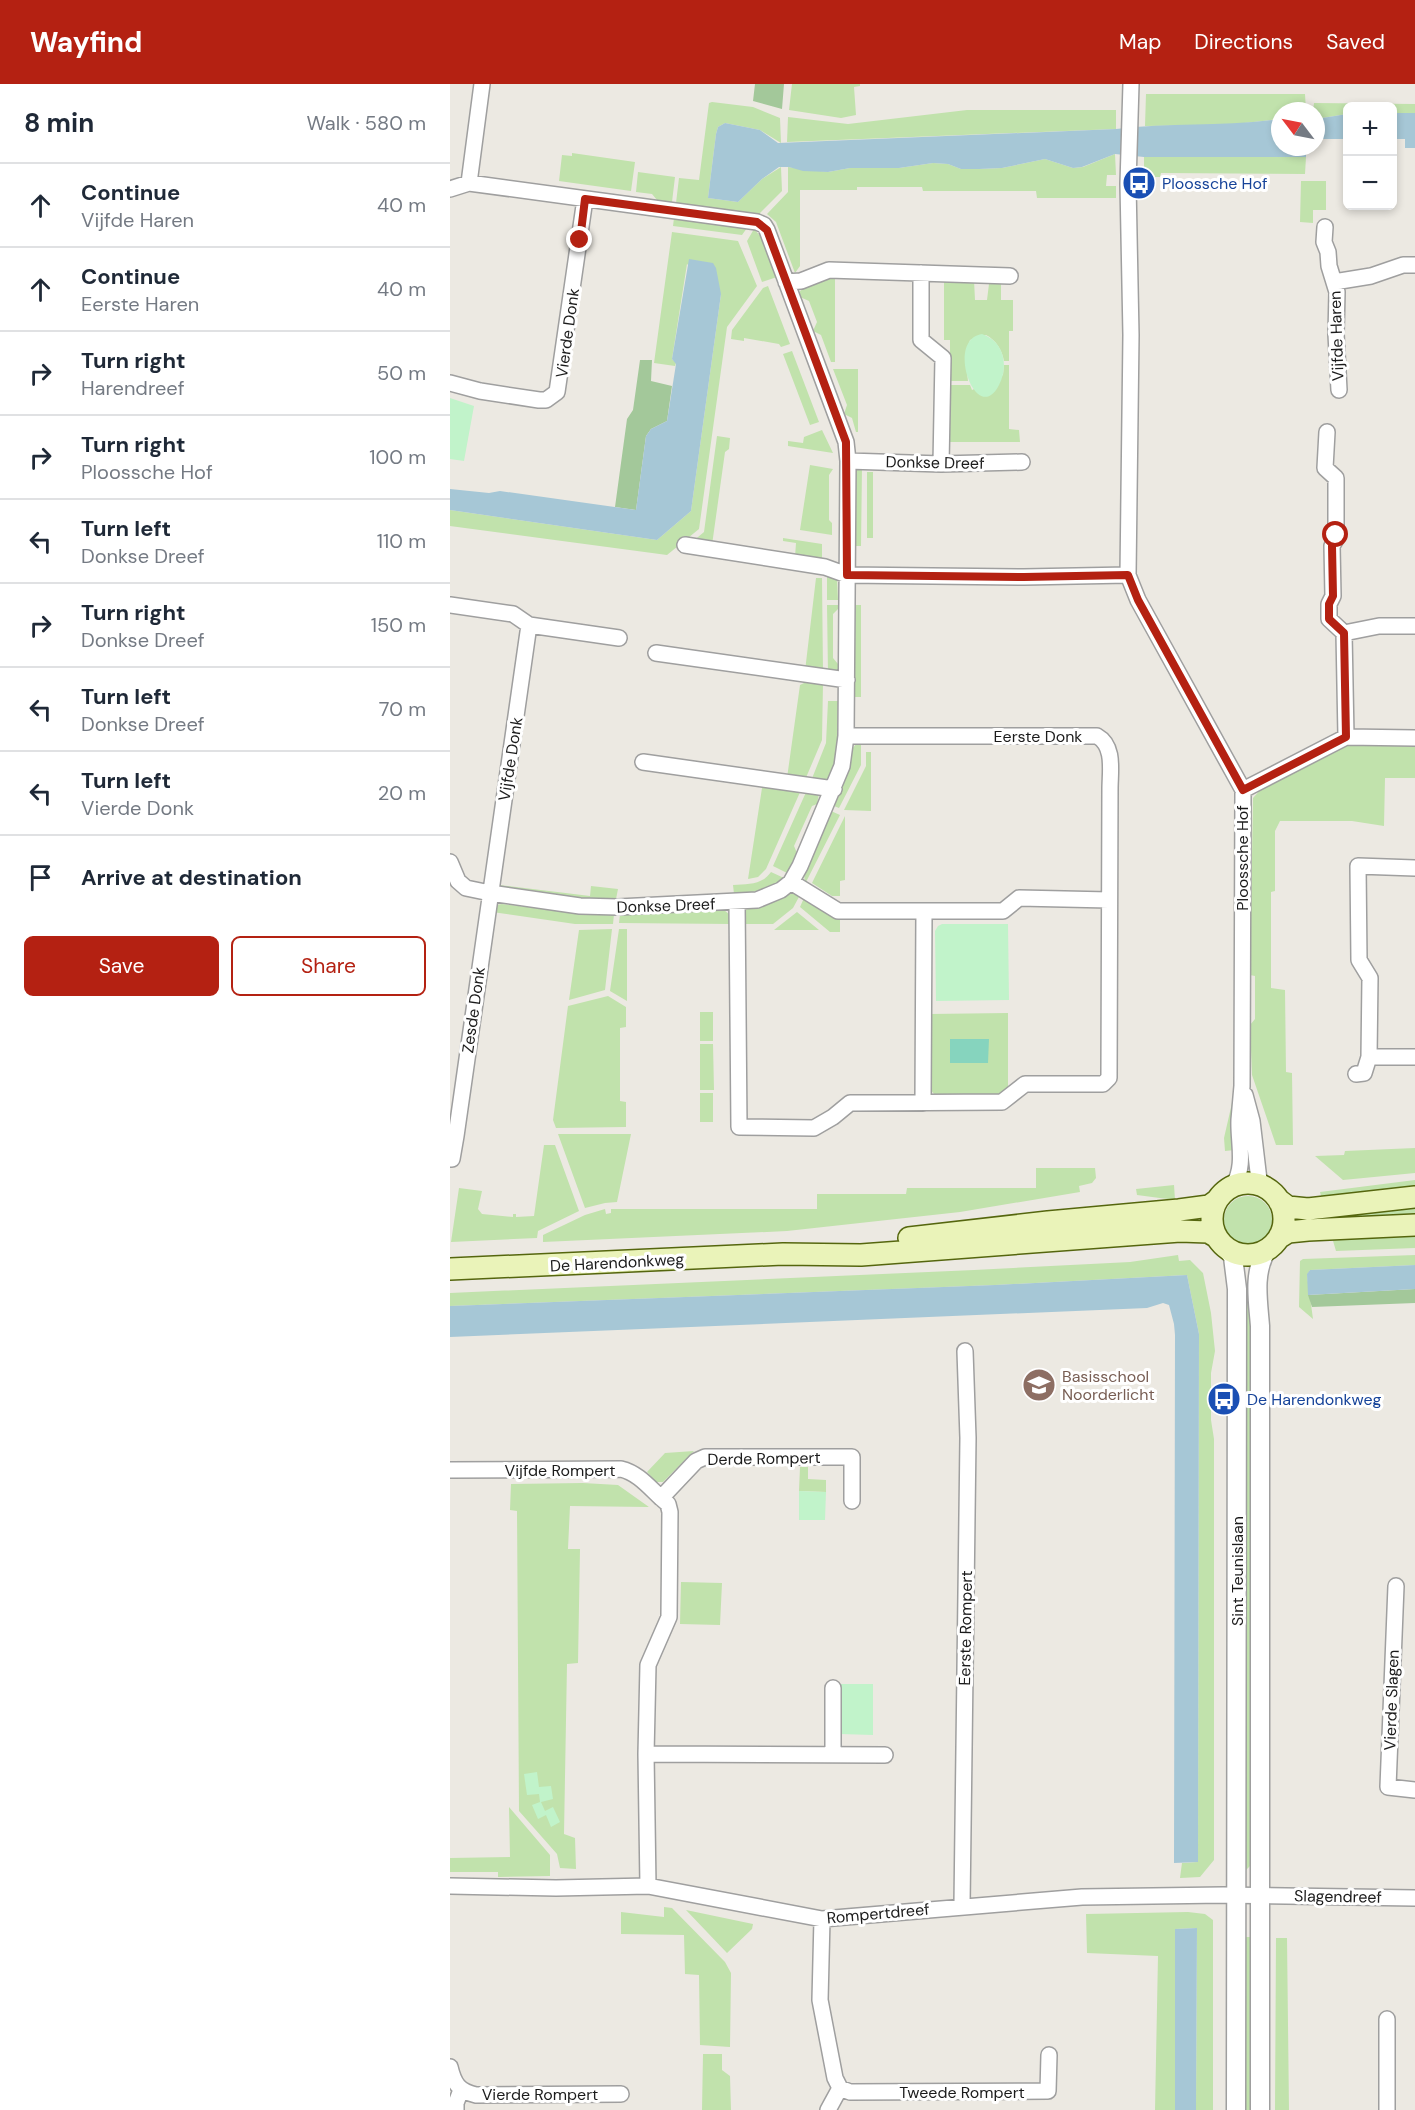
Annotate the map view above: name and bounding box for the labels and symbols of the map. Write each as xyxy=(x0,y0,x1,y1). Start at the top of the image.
north arrow xyxy=(1271,102,1325,156)
bus stop icon: Ploossche Hof xyxy=(1121,165,1157,201)
place label: Ploossche Hof xyxy=(1162,173,1267,194)
route end xyxy=(566,226,592,252)
street label: Vierde Donk xyxy=(551,287,584,379)
street label: Vijfde Haren xyxy=(1324,290,1349,382)
street label: Donkse Dreef xyxy=(885,451,985,474)
route start xyxy=(1322,521,1348,547)
street label: Vijfde Donk xyxy=(493,716,527,803)
street label: Eerste Donk xyxy=(994,726,1082,747)
street label: Ploossche Hof xyxy=(1232,805,1253,911)
street label: Donkse Dreef xyxy=(616,893,716,918)
street label: Zesde Donk xyxy=(457,966,490,1055)
street label: De Harendonkweg xyxy=(549,1248,685,1277)
place label: Basisschool Noorderlicht xyxy=(1062,1366,1155,1405)
school or university icon: Basisschool Noorderlicht xyxy=(1021,1367,1057,1403)
bus stop icon: De Harendonkweg xyxy=(1206,1381,1242,1417)
place label: De Harendonkweg xyxy=(1247,1389,1382,1410)
street label: Derde Rompert xyxy=(707,1447,821,1470)
street label: Vijfde Rompert xyxy=(505,1460,616,1481)
street label: Sint Teunislaan xyxy=(1227,1516,1248,1626)
street label: Eerste Rompert xyxy=(954,1570,977,1686)
street label: Vierde Slagen xyxy=(1379,1649,1404,1751)
street label: Slagendreef xyxy=(1294,1885,1382,1908)
street label: Rompertdreef xyxy=(826,1899,930,1928)
street label: Tweede Rompert xyxy=(899,2082,1025,2103)
street label: Vierde Rompert xyxy=(482,2084,598,2105)

